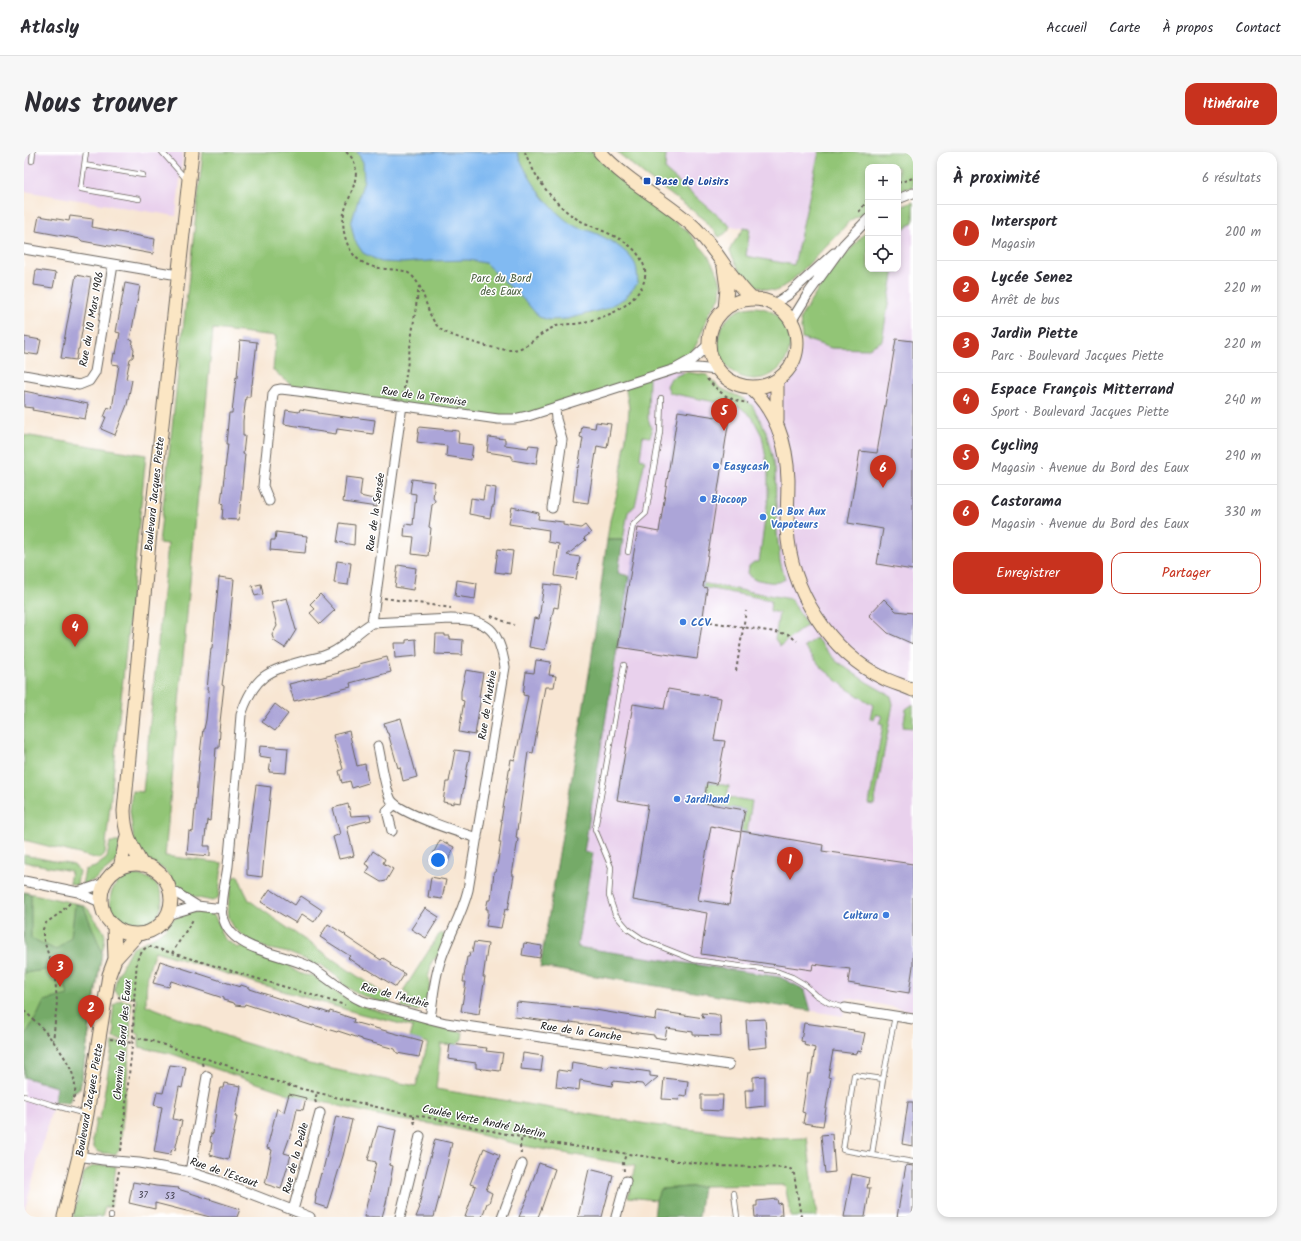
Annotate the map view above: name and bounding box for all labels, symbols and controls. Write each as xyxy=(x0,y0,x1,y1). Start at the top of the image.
text: Atlasly xyxy=(20,13,79,43)
text: Accueil xyxy=(1046,17,1087,39)
text: Carte xyxy=(1109,17,1140,39)
text: À propos xyxy=(1162,17,1213,39)
text: Contact xyxy=(1235,17,1281,39)
text: Nous trouver xyxy=(24,82,177,127)
button: Itinéraire xyxy=(1185,83,1277,125)
map controls xyxy=(865,164,901,272)
button: + xyxy=(865,164,901,200)
text: À proximité xyxy=(953,165,1040,192)
text: 6 résultats xyxy=(1202,168,1261,189)
place label: Base de Loisirs xyxy=(655,173,730,191)
marker: Base de Loisirs xyxy=(642,176,652,186)
button: − xyxy=(865,200,901,236)
text: Intersport xyxy=(991,210,1058,234)
text: 1 xyxy=(964,222,968,243)
text: 200 m xyxy=(1225,222,1261,243)
text: Magasin xyxy=(991,234,1035,255)
button: locate xyxy=(865,236,901,272)
text: Lycée Senez xyxy=(991,266,1073,290)
street label: Rue du 10 Mars 1906 xyxy=(75,270,109,368)
park label: Parc du Bord des Eaux xyxy=(471,270,532,301)
text: 2 xyxy=(962,278,970,299)
text: 220 m xyxy=(1224,278,1261,299)
text: Arrêt de bus xyxy=(991,290,1060,311)
text: Jardin Piette xyxy=(991,322,1078,346)
text: 3 xyxy=(962,334,970,355)
text: 220 m xyxy=(1224,334,1261,355)
text: Parc · Boulevard Jacques Piette xyxy=(991,346,1164,367)
text: Espace François Mitterrand xyxy=(991,378,1174,402)
street label: Rue de la Ternoise xyxy=(380,382,468,412)
text: 4 xyxy=(962,390,970,411)
text: 240 m xyxy=(1224,390,1261,411)
pin: 5 xyxy=(711,398,737,431)
text: Sport · Boulevard Jacques Piette xyxy=(991,402,1169,423)
text: Cycling xyxy=(991,434,1039,458)
street label: Boulevard Jacques Piette xyxy=(140,436,170,552)
text: 5 xyxy=(963,446,969,467)
text: 290 m xyxy=(1225,446,1261,467)
pin: 6 xyxy=(870,455,896,488)
place label: Easycash xyxy=(724,458,769,476)
text: Magasin · Avenue du Bord des Eaux xyxy=(991,458,1189,479)
marker: Easycash xyxy=(711,461,721,471)
street label: Rue de la Sensée xyxy=(362,472,390,553)
text: Castorama xyxy=(991,490,1062,514)
place label: Biocoop xyxy=(711,491,747,509)
marker: Biocoop xyxy=(698,494,708,504)
text: 6 xyxy=(962,502,970,523)
text: 330 m xyxy=(1224,502,1261,523)
place label: La Box Aux Vapoteurs xyxy=(771,503,826,534)
marker: La Box Aux Vapoteurs xyxy=(758,512,768,522)
text: Magasin · Avenue du Bord des Eaux xyxy=(991,514,1189,535)
button: Enregistrer xyxy=(953,552,1103,594)
button: Partager xyxy=(1111,552,1261,594)
pin: 4 xyxy=(62,614,88,647)
place label: CCV xyxy=(691,614,712,632)
marker: CCV xyxy=(678,617,688,627)
street label: Rue de l'Authie xyxy=(474,669,502,741)
place label: Jardiland xyxy=(685,791,730,809)
marker: Jardiland xyxy=(672,794,682,804)
pin: 1 xyxy=(777,847,803,880)
your location xyxy=(428,850,448,870)
place label: Cultura xyxy=(843,907,878,925)
marker: Cultura xyxy=(881,910,891,920)
pin: 3 xyxy=(47,954,73,987)
street label: Rue de l'Authie xyxy=(359,978,431,1014)
street label: Chemin du Bord des Eaux xyxy=(109,979,137,1101)
pin: 2 xyxy=(78,995,104,1028)
street label: Rue de la Canche xyxy=(539,1017,623,1047)
street label: Boulevard Jacques Piette xyxy=(71,1042,109,1158)
street label: Coulée Verte André Dherlin xyxy=(421,1100,547,1144)
street label: Rue de la Deûle xyxy=(278,1121,314,1196)
street label: Rue de l'Escaut xyxy=(187,1153,261,1193)
house number: 37 xyxy=(138,1188,148,1203)
house number: 53 xyxy=(165,1189,175,1204)

